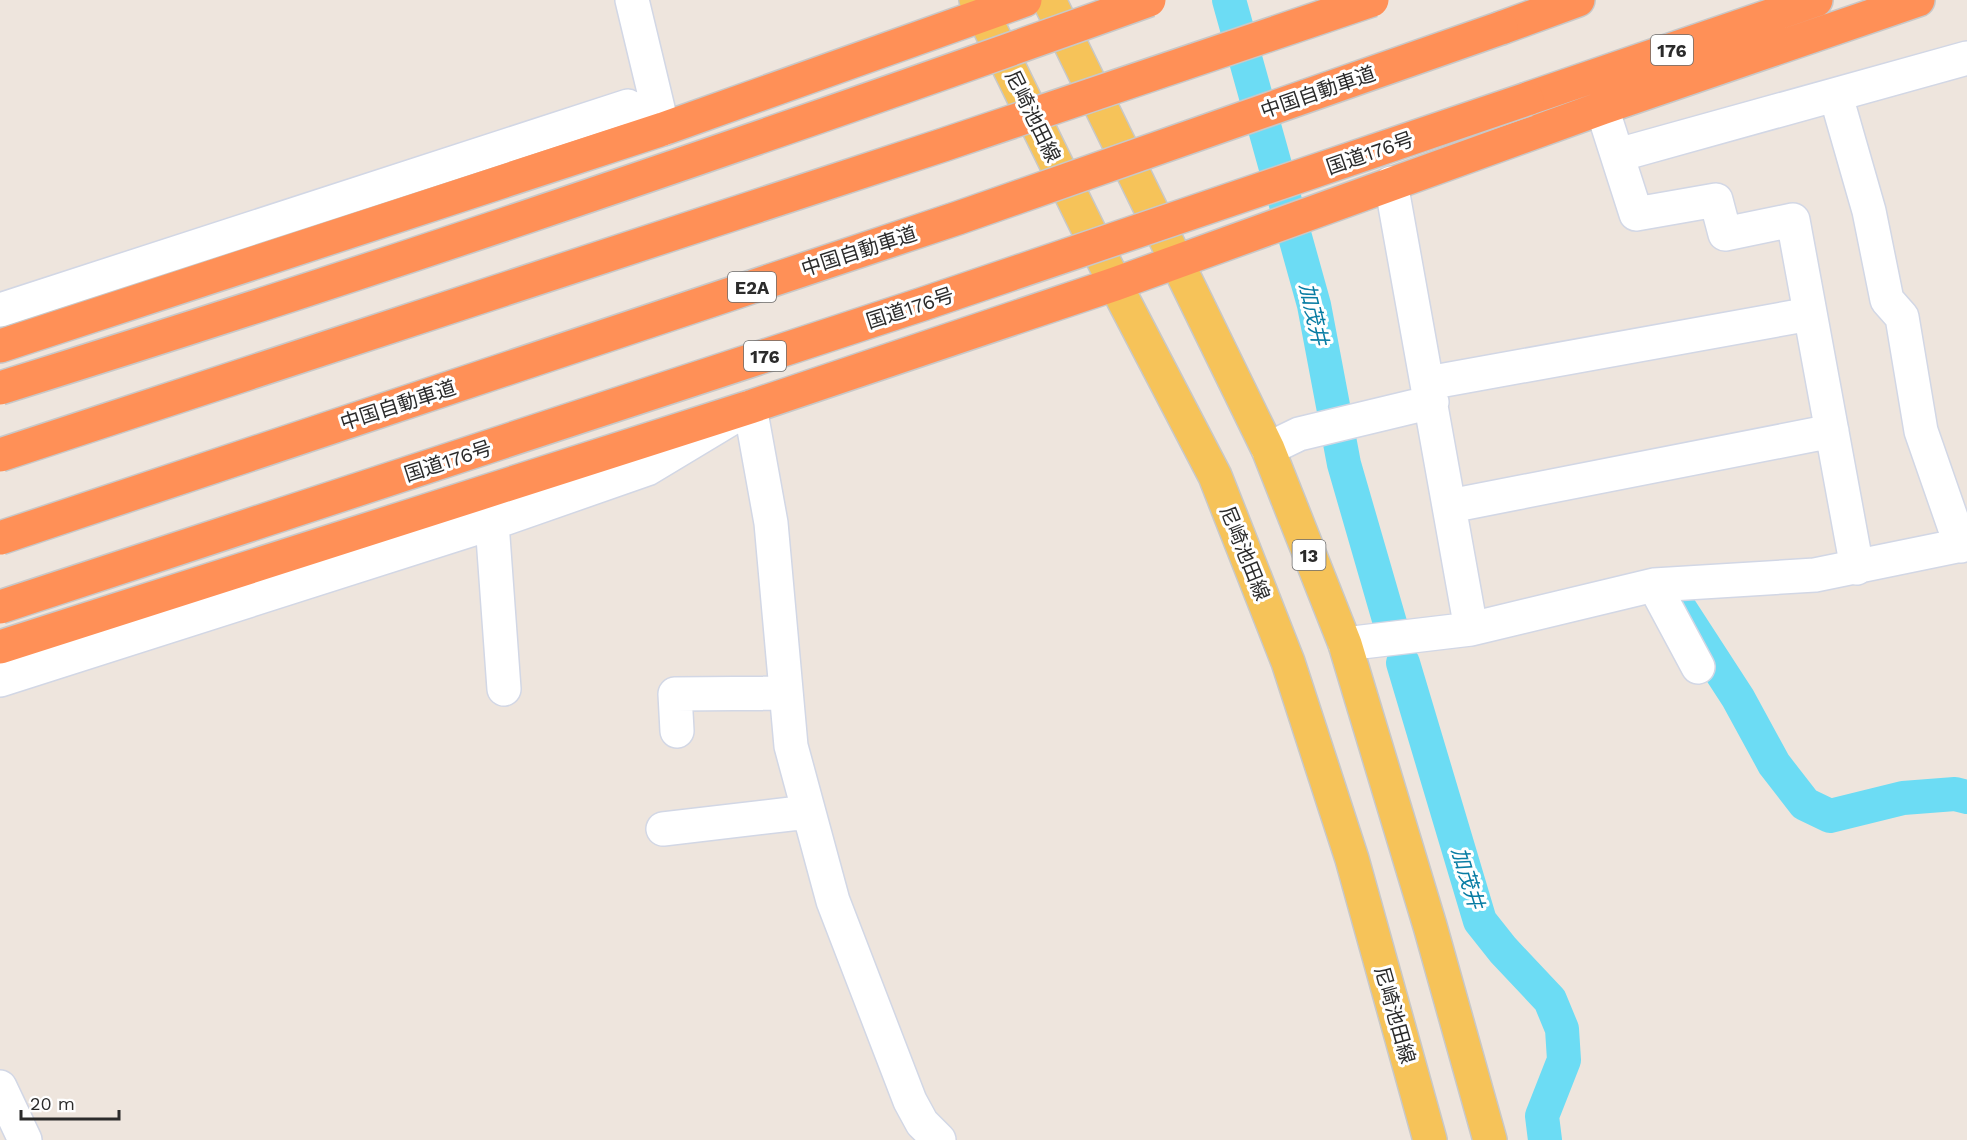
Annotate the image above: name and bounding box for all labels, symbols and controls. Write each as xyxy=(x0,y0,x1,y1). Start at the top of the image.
road number: 176 xyxy=(1651,35,1693,65)
street label: 中国自動車道 xyxy=(1257,61,1379,123)
street label: 尼崎池田線 xyxy=(1000,66,1066,166)
street label: 国道176号 xyxy=(1323,127,1417,179)
street label: 中国自動車道 xyxy=(798,221,920,281)
road number: E2A xyxy=(728,272,776,302)
water label: 加茂井 xyxy=(1295,280,1334,349)
street label: 国道176号 xyxy=(863,283,957,333)
road number: 176 xyxy=(744,341,786,371)
street label: 中国自動車道 xyxy=(337,375,459,435)
street label: 国道176号 xyxy=(401,436,495,486)
street label: 尼崎池田線 xyxy=(1215,502,1275,604)
road number: 13 xyxy=(1292,540,1326,570)
water label: 加茂井 xyxy=(1447,844,1490,914)
street label: 尼崎池田線 xyxy=(1370,964,1420,1066)
scale bar xyxy=(21,1083,118,1121)
text: 20 m xyxy=(30,1093,75,1114)

